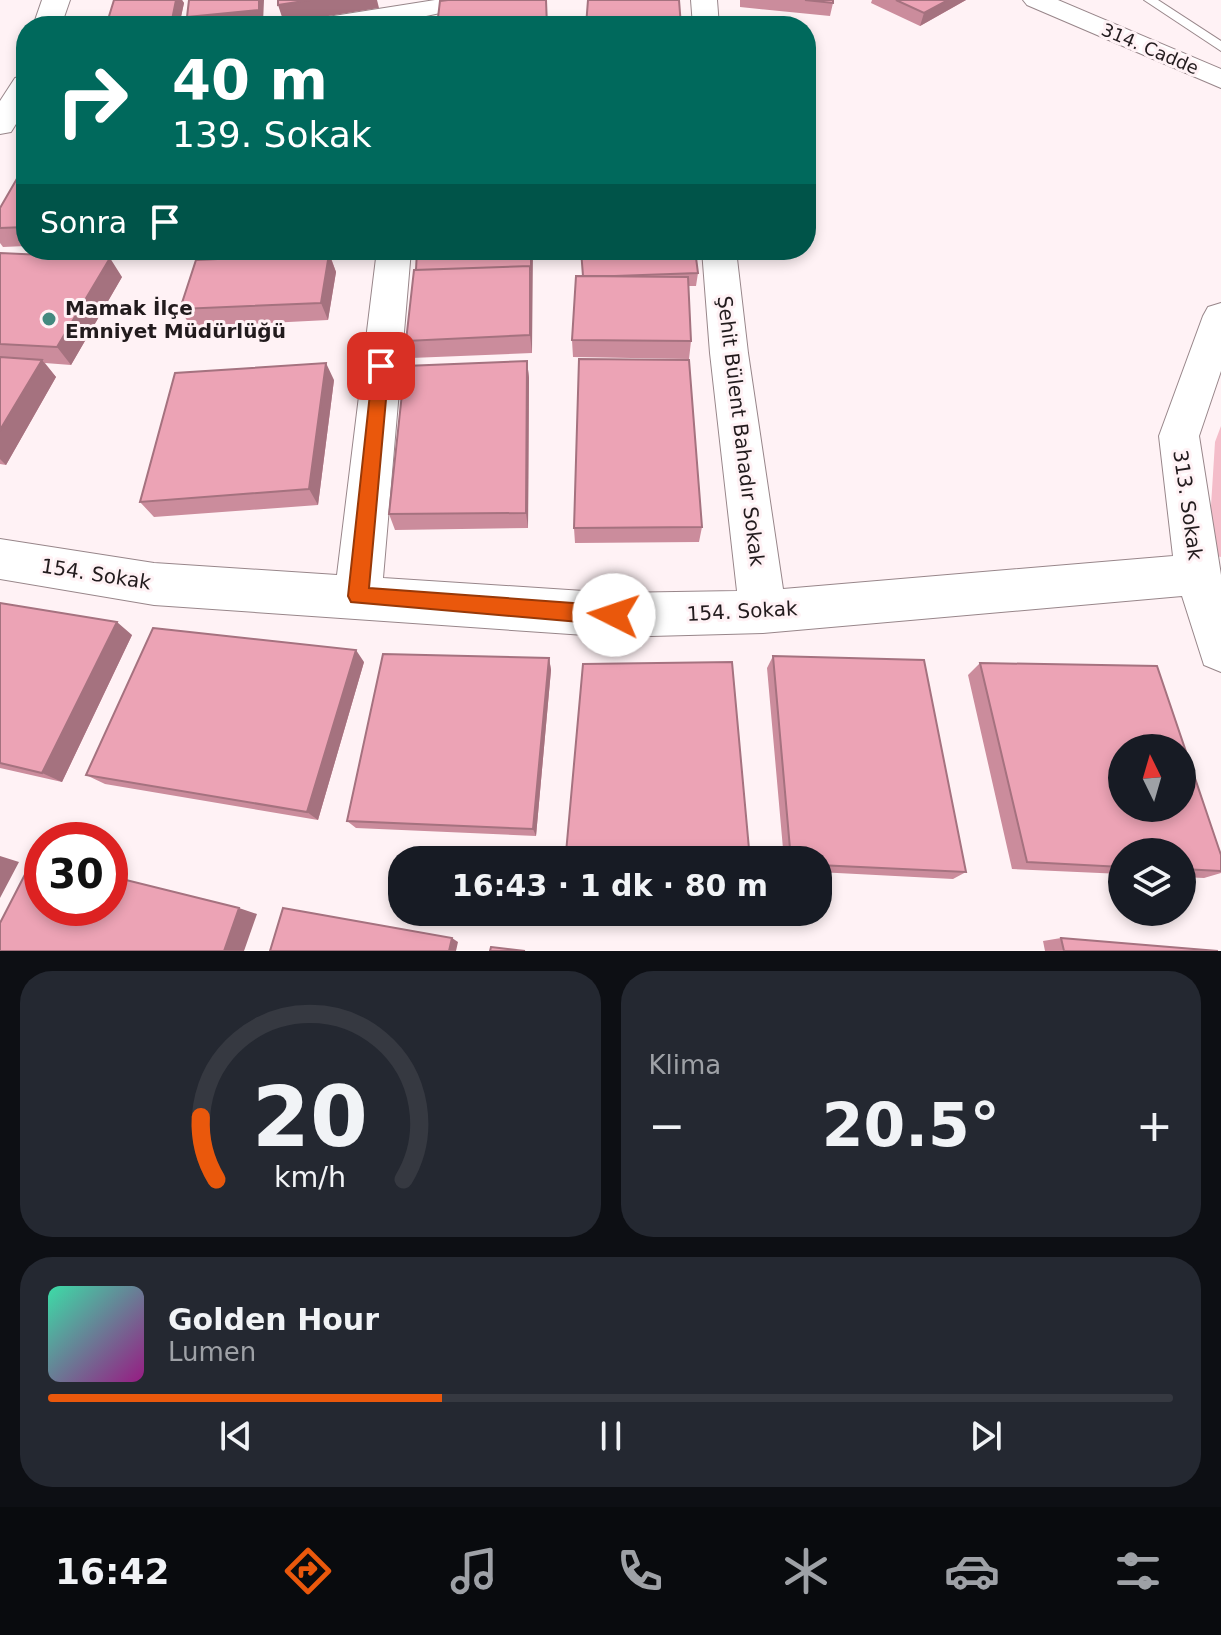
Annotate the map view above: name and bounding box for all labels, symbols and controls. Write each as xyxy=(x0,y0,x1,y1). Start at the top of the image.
street label: 314. Cadde xyxy=(1099,19,1202,78)
text: 40 m xyxy=(172,47,328,112)
icon: right xyxy=(40,48,144,152)
text: 139. Sokak xyxy=(172,114,372,155)
icon: arrive xyxy=(143,200,187,244)
text: Sonra xyxy=(40,205,127,240)
street label: Şehit Bülent Bahadır Sokak xyxy=(712,294,770,568)
place label: Mamak İlçe Emniyet Müdürlüğü xyxy=(65,296,286,343)
marker: Mamak İlçe Emniyet Müdürlüğü xyxy=(40,310,58,328)
pin xyxy=(347,332,415,400)
icon: arrive xyxy=(359,344,403,388)
street label: 313. Sokak xyxy=(1168,448,1208,562)
street label: 154. Sokak xyxy=(39,553,153,595)
position arrow xyxy=(572,573,656,657)
street label: 154. Sokak xyxy=(686,596,798,626)
north arrow xyxy=(1108,734,1196,822)
map controls xyxy=(1108,734,1196,926)
speed limit sign: 30 xyxy=(24,822,128,926)
button: layers xyxy=(1108,838,1196,926)
text: 16:43 · 1 dk · 80 m xyxy=(452,868,768,903)
text: Klima xyxy=(649,1050,721,1080)
text: 20 xyxy=(252,1069,368,1166)
text: 20.5° xyxy=(822,1090,1000,1160)
text: − xyxy=(649,1100,685,1151)
text: + xyxy=(1136,1100,1173,1151)
text: km/h xyxy=(274,1160,346,1194)
text: Golden Hour xyxy=(168,1302,379,1337)
text: Lumen xyxy=(168,1337,256,1367)
icon: previous xyxy=(214,1414,258,1458)
icon: pause xyxy=(589,1414,633,1458)
icon: next xyxy=(964,1414,1008,1458)
icon: directions xyxy=(280,1543,336,1599)
icon: music xyxy=(446,1543,502,1599)
icon: phone xyxy=(612,1543,668,1599)
icon: climate xyxy=(778,1543,834,1599)
icon: car xyxy=(944,1543,1000,1599)
icon: filters xyxy=(1110,1543,1166,1599)
text: 16:42 xyxy=(55,1551,170,1592)

